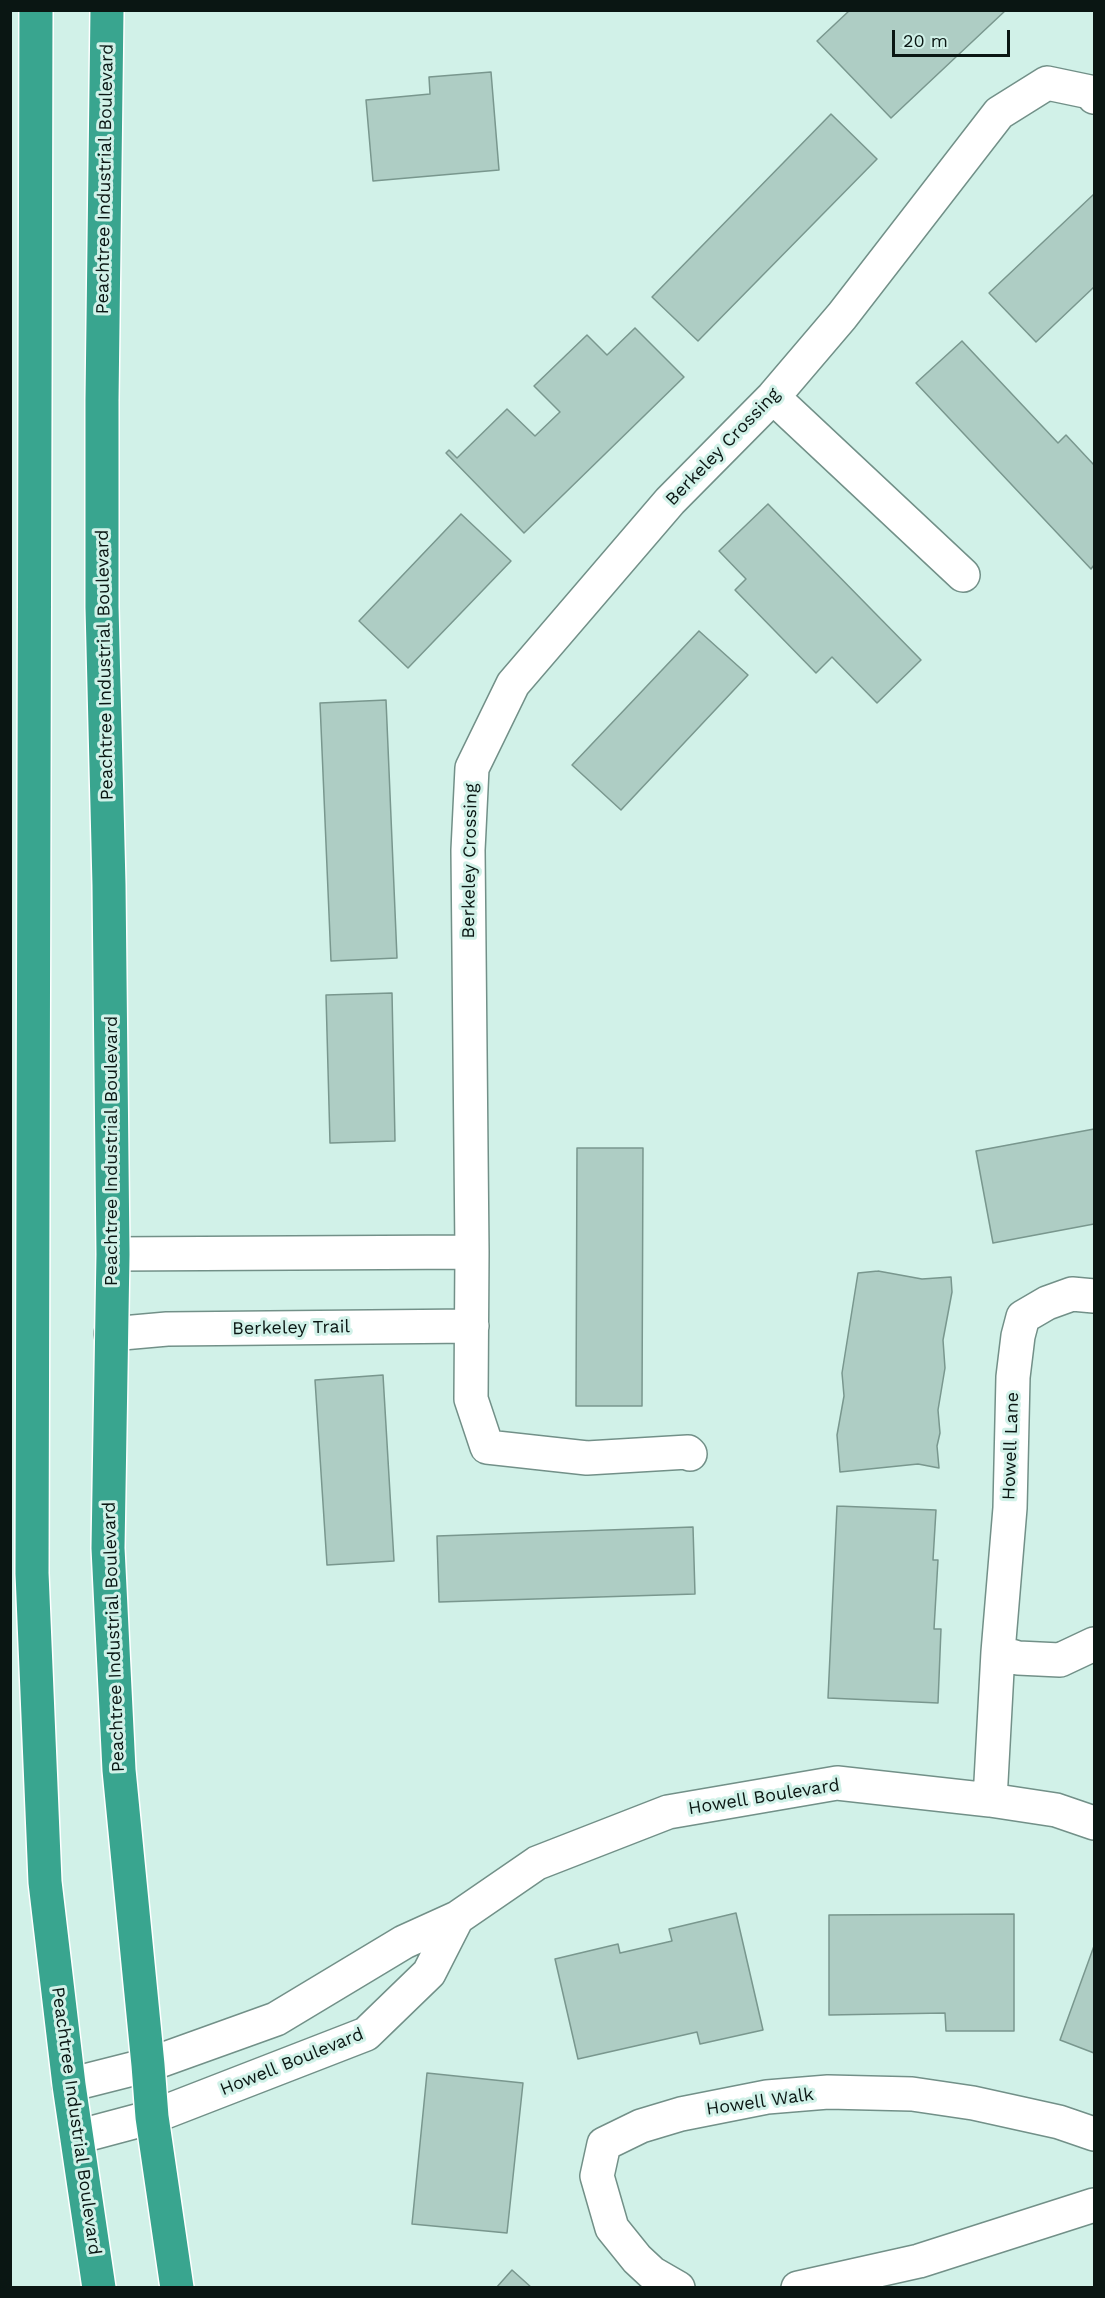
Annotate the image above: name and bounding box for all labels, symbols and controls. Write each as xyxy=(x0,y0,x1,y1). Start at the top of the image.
scale bar xyxy=(895,18,1014,56)
text: 20 m xyxy=(903,30,948,51)
street label: Peachtree Industrial Boulevard xyxy=(92,43,118,315)
street label: Berkeley Crossing xyxy=(661,384,785,510)
street label: Peachtree Industrial Boulevard xyxy=(92,529,118,801)
street label: Berkeley Crossing xyxy=(458,783,482,939)
street label: Peachtree Industrial Boulevard xyxy=(101,1016,123,1286)
street label: Berkeley Trail xyxy=(232,1316,350,1340)
street label: Howell Lane xyxy=(998,1391,1024,1501)
street label: Peachtree Industrial Boulevard xyxy=(98,1501,130,1773)
street label: Howell Boulevard xyxy=(687,1774,841,1820)
street label: Peachtree Industrial Boulevard xyxy=(46,1985,106,2257)
street label: Howell Boulevard xyxy=(217,2023,367,2101)
street label: Howell Walk xyxy=(705,2084,815,2120)

